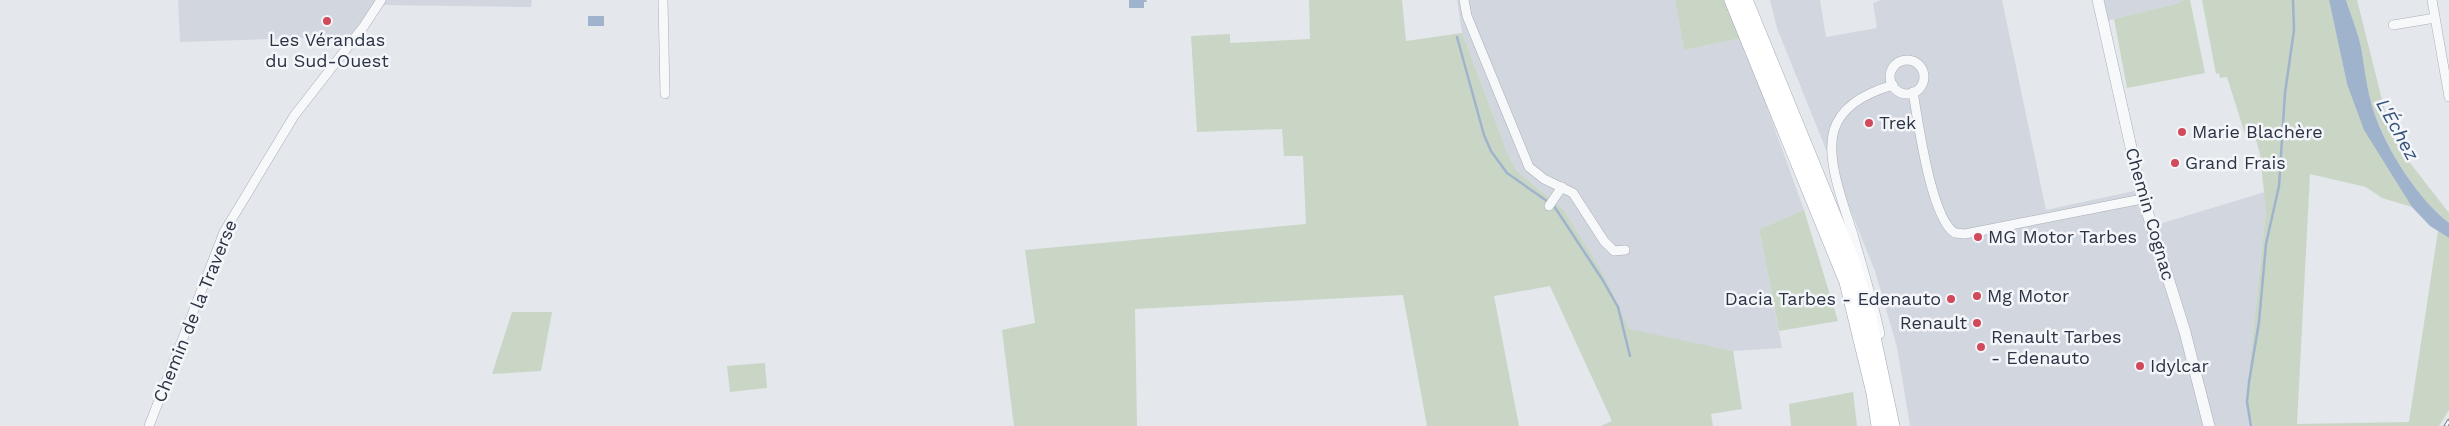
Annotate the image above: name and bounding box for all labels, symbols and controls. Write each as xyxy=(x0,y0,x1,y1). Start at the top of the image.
marker: Les Vérandas du Sud-Ouest xyxy=(321,15,333,27)
place label: Les Vérandas du Sud-Ouest xyxy=(265,29,389,71)
water label: L'Échez xyxy=(2371,94,2424,164)
place label: Trek xyxy=(1879,112,1916,133)
marker: Trek xyxy=(1863,117,1875,129)
place label: Marie Blachère xyxy=(2192,121,2323,142)
marker: Marie Blachère xyxy=(2176,126,2188,138)
street label: Chemin Cognac xyxy=(2121,145,2179,283)
place label: Grand Frais xyxy=(2185,152,2286,173)
marker: Grand Frais xyxy=(2169,157,2181,169)
street label: Chemin de la Traverse xyxy=(148,216,241,405)
place label: MG Motor Tarbes xyxy=(1988,226,2137,247)
marker: MG Motor Tarbes xyxy=(1972,231,1984,243)
place label: Mg Motor xyxy=(1987,285,2069,306)
place label: Dacia Tarbes - Edenauto xyxy=(1725,288,1941,309)
marker: Mg Motor xyxy=(1971,290,1983,302)
marker: Dacia Tarbes - Edenauto xyxy=(1945,293,1957,305)
place label: Renault xyxy=(1900,312,1967,333)
marker: Renault xyxy=(1971,317,1983,329)
place label: Renault Tarbes - Edenauto xyxy=(1991,326,2122,368)
marker: Renault Tarbes - Edenauto xyxy=(1975,341,1987,353)
place label: Idylcar xyxy=(2150,355,2209,376)
marker: Idylcar xyxy=(2134,360,2146,372)

